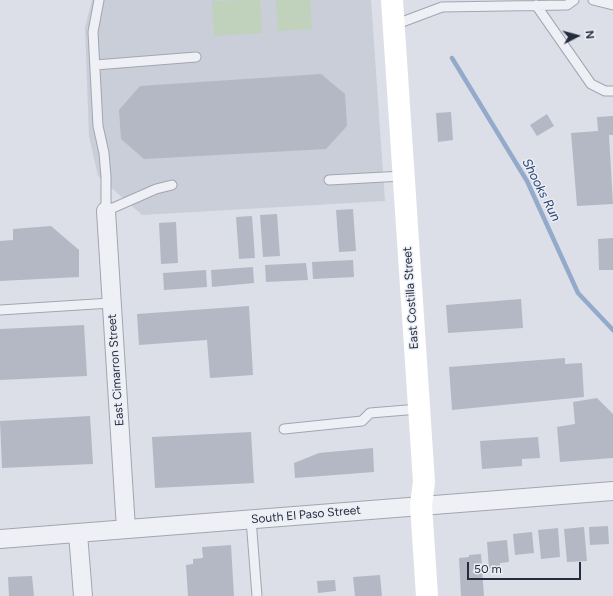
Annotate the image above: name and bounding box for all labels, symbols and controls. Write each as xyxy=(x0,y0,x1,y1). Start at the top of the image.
north arrow xyxy=(557,16,597,56)
text: N xyxy=(583,30,596,40)
water label: Shooks Run xyxy=(518,156,564,224)
street label: East Costilla Street xyxy=(400,246,422,350)
street label: East Cimarron Street xyxy=(105,313,127,427)
street label: South El Paso Street xyxy=(251,503,361,527)
scale bar xyxy=(469,554,583,580)
text: 50 m xyxy=(474,562,502,576)

